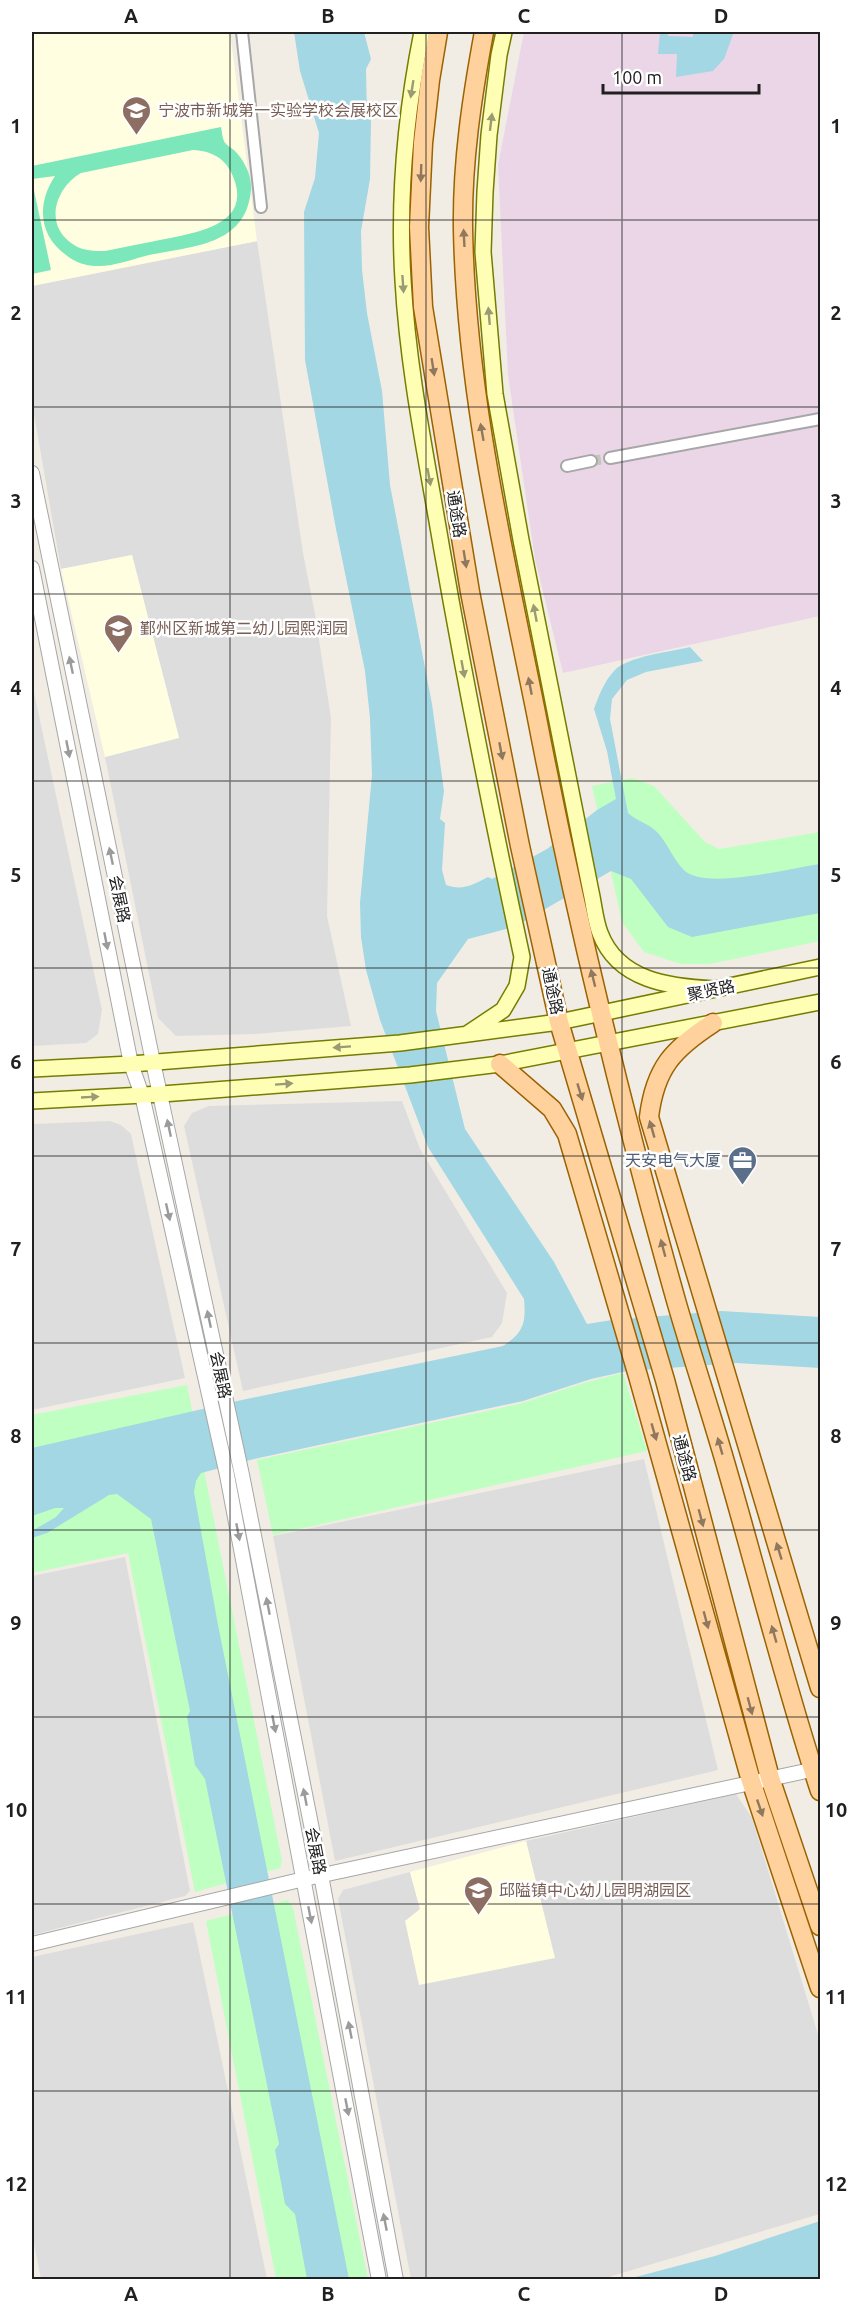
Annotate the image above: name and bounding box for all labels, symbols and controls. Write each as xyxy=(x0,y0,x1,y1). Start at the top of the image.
text: A xyxy=(124,4,138,27)
text: B xyxy=(321,4,335,27)
text: C xyxy=(518,4,531,27)
text: D xyxy=(714,4,728,27)
scale bar xyxy=(603,57,759,95)
text: 100 m xyxy=(612,67,662,87)
one-way arrow xyxy=(407,80,416,99)
school or university icon: 宁波市新城第一实验学校会展校区 xyxy=(121,94,153,136)
place label: 宁波市新城第一实验学校会展校区 xyxy=(158,101,398,119)
one-way arrow xyxy=(486,112,495,131)
text: 1 xyxy=(10,114,22,137)
text: 1 xyxy=(830,114,842,137)
one-way arrow xyxy=(417,163,426,182)
one-way arrow xyxy=(459,229,468,248)
one-way arrow xyxy=(398,274,408,293)
text: 2 xyxy=(10,301,22,324)
text: 2 xyxy=(830,301,842,324)
one-way arrow xyxy=(484,307,493,326)
one-way arrow xyxy=(429,358,438,377)
one-way arrow xyxy=(477,423,486,442)
one-way arrow xyxy=(425,467,434,486)
text: 3 xyxy=(10,489,22,512)
street label: 通途路 xyxy=(444,489,470,539)
text: 3 xyxy=(830,489,842,512)
one-way arrow xyxy=(460,550,469,569)
one-way arrow xyxy=(530,603,539,622)
school or university icon: 鄞州区新城第二幼儿园熙润园 xyxy=(103,612,135,654)
place label: 鄞州区新城第二幼儿园熙润园 xyxy=(140,619,348,637)
one-way arrow xyxy=(66,655,75,674)
one-way arrow xyxy=(459,659,468,678)
text: 4 xyxy=(10,676,22,699)
one-way arrow xyxy=(525,676,534,695)
text: 4 xyxy=(830,676,842,699)
one-way arrow xyxy=(64,740,73,759)
one-way arrow xyxy=(497,742,506,761)
one-way arrow xyxy=(106,846,115,865)
text: 5 xyxy=(10,863,22,886)
text: 5 xyxy=(830,863,842,886)
street label: 会展路 xyxy=(106,874,134,924)
one-way arrow xyxy=(102,931,111,950)
street label: 通途路 xyxy=(539,966,567,1016)
one-way arrow xyxy=(588,969,598,987)
street label: 聚贤路 xyxy=(686,976,736,1004)
one-way arrow xyxy=(332,1042,351,1052)
text: 6 xyxy=(10,1050,22,1073)
text: 6 xyxy=(830,1050,842,1073)
one-way arrow xyxy=(275,1079,294,1089)
one-way arrow xyxy=(576,1083,585,1101)
one-way arrow xyxy=(80,1093,99,1102)
one-way arrow xyxy=(164,1119,173,1138)
one-way arrow xyxy=(647,1120,656,1138)
office icon: 天安电气大厦 xyxy=(726,1144,758,1186)
place label: 天安电气大厦 xyxy=(625,1151,721,1169)
one-way arrow xyxy=(164,1203,173,1222)
text: 7 xyxy=(10,1237,22,1260)
text: 7 xyxy=(830,1237,842,1260)
one-way arrow xyxy=(657,1239,667,1257)
one-way arrow xyxy=(204,1310,214,1328)
street label: 会展路 xyxy=(207,1350,235,1400)
one-way arrow xyxy=(650,1423,659,1441)
text: 8 xyxy=(10,1424,22,1447)
text: 8 xyxy=(830,1424,842,1447)
street label: 通途路 xyxy=(670,1432,700,1484)
one-way arrow xyxy=(715,1437,724,1455)
one-way arrow xyxy=(696,1508,706,1527)
one-way arrow xyxy=(234,1523,243,1542)
one-way arrow xyxy=(774,1542,783,1560)
one-way arrow xyxy=(263,1596,272,1615)
text: 9 xyxy=(10,1611,22,1634)
one-way arrow xyxy=(702,1611,712,1629)
text: 9 xyxy=(830,1611,842,1634)
one-way arrow xyxy=(769,1625,778,1643)
one-way arrow xyxy=(746,1697,756,1715)
one-way arrow xyxy=(270,1714,279,1733)
one-way arrow xyxy=(300,1788,309,1807)
text: 10 xyxy=(5,1798,27,1821)
text: 10 xyxy=(825,1798,847,1821)
one-way arrow xyxy=(755,1799,765,1817)
street label: 会展路 xyxy=(303,1826,329,1876)
school or university icon: 邱隘镇中心幼儿园明湖园区 xyxy=(462,1874,494,1916)
place label: 邱隘镇中心幼儿园明湖园区 xyxy=(499,1881,691,1899)
one-way arrow xyxy=(306,1906,315,1925)
text: 11 xyxy=(5,1985,27,2008)
text: 11 xyxy=(825,1985,847,2008)
one-way arrow xyxy=(345,2021,354,2040)
one-way arrow xyxy=(343,2098,352,2117)
text: 12 xyxy=(5,2172,27,2195)
text: 12 xyxy=(825,2172,847,2195)
one-way arrow xyxy=(381,2212,390,2231)
text: A xyxy=(124,2282,138,2305)
text: B xyxy=(321,2282,335,2305)
text: C xyxy=(518,2282,531,2305)
text: D xyxy=(714,2282,728,2305)

